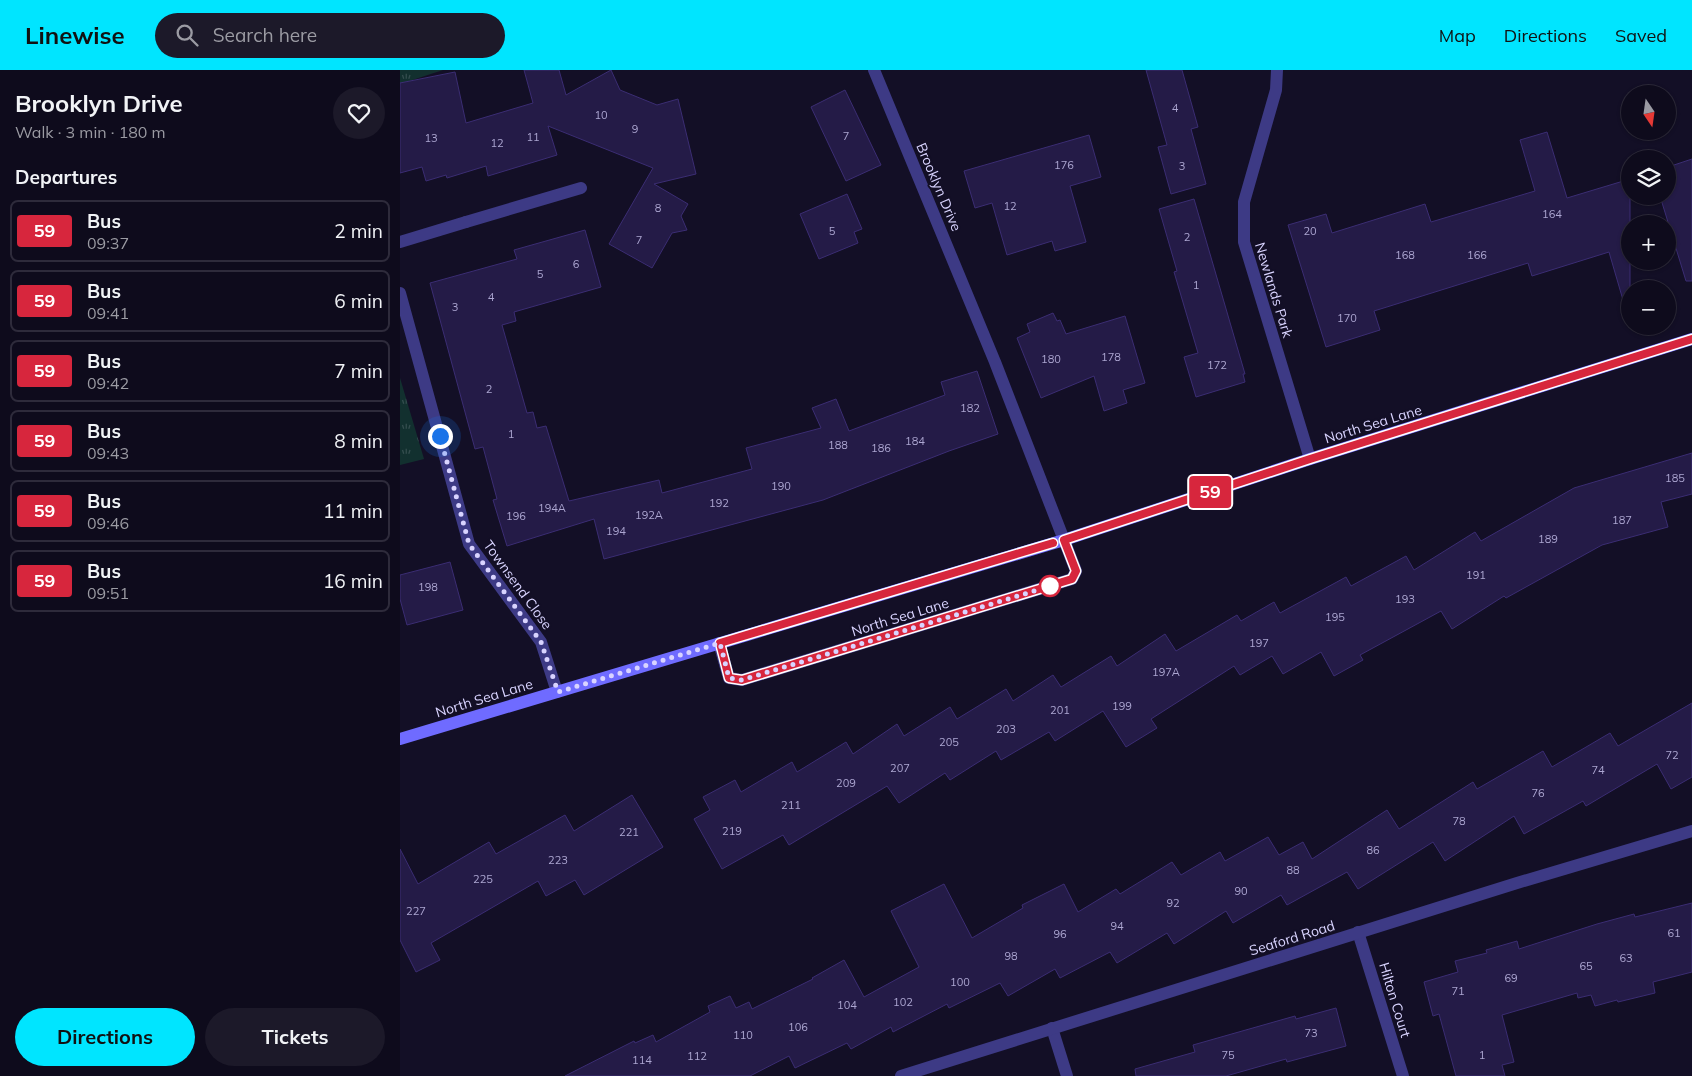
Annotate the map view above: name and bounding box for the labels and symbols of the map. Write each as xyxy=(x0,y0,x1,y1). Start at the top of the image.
north arrow xyxy=(1621,85,1676,140)
house number: 4 xyxy=(1172,101,1179,115)
house number: 10 xyxy=(594,108,608,122)
house number: 9 xyxy=(632,122,638,136)
house number: 7 xyxy=(843,129,849,143)
house number: 11 xyxy=(526,130,540,144)
house number: 13 xyxy=(424,131,438,145)
house number: 12 xyxy=(490,136,504,150)
street label: Brooklyn Drive xyxy=(912,140,966,234)
house number: 176 xyxy=(1054,158,1074,172)
house number: 3 xyxy=(1179,159,1185,173)
house number: 12 xyxy=(1003,199,1017,213)
house number: 8 xyxy=(655,201,662,215)
house number: 164 xyxy=(1542,207,1562,221)
house number: 5 xyxy=(829,224,836,238)
house number: 20 xyxy=(1303,224,1317,238)
house number: 2 xyxy=(1184,230,1191,244)
house number: 7 xyxy=(636,233,642,247)
street label: Newlands Park xyxy=(1251,240,1297,341)
house number: 168 xyxy=(1395,248,1415,262)
house number: 166 xyxy=(1467,248,1487,262)
house number: 6 xyxy=(573,257,580,271)
house number: 5 xyxy=(537,267,544,281)
house number: 1 xyxy=(1193,278,1199,292)
house number: 4 xyxy=(488,290,495,304)
house number: 3 xyxy=(452,300,458,314)
house number: 170 xyxy=(1337,311,1357,325)
house number: 178 xyxy=(1101,350,1121,364)
house number: 180 xyxy=(1041,352,1061,366)
house number: 172 xyxy=(1207,358,1227,372)
house number: 2 xyxy=(486,382,493,396)
house number: 182 xyxy=(960,401,980,415)
street label: North Sea Lane xyxy=(1322,401,1424,447)
your location xyxy=(428,424,453,449)
house number: 1 xyxy=(508,427,514,441)
house number: 184 xyxy=(905,434,925,448)
house number: 188 xyxy=(828,438,848,452)
house number: 186 xyxy=(871,441,891,455)
house number: 185 xyxy=(1665,471,1685,485)
line badge: 59 xyxy=(1188,476,1232,508)
house number: 190 xyxy=(771,479,791,493)
house number: 192 xyxy=(709,496,729,510)
house number: 194A xyxy=(538,501,566,515)
house number: 192A xyxy=(635,508,663,522)
house number: 196 xyxy=(506,509,526,523)
house number: 187 xyxy=(1612,513,1632,527)
house number: 194 xyxy=(606,524,626,538)
house number: 189 xyxy=(1538,532,1558,546)
street label: Townsend Close xyxy=(480,537,556,633)
house number: 191 xyxy=(1466,568,1486,582)
unlabelled marker xyxy=(1039,575,1061,597)
house number: 198 xyxy=(418,580,438,594)
house number: 193 xyxy=(1395,592,1415,606)
street label: North Sea Lane xyxy=(849,594,951,640)
house number: 195 xyxy=(1325,610,1345,624)
house number: 197 xyxy=(1249,636,1269,650)
house number: 197A xyxy=(1152,665,1180,679)
street label: North Sea Lane xyxy=(433,675,535,721)
house number: 199 xyxy=(1112,699,1132,713)
house number: 201 xyxy=(1050,703,1070,717)
house number: 203 xyxy=(996,722,1016,736)
house number: 205 xyxy=(939,735,959,749)
house number: 72 xyxy=(1665,748,1679,762)
house number: 207 xyxy=(890,761,910,775)
house number: 74 xyxy=(1591,763,1605,777)
house number: 209 xyxy=(836,776,856,790)
house number: 76 xyxy=(1531,786,1545,800)
house number: 211 xyxy=(781,798,801,812)
house number: 78 xyxy=(1452,814,1466,828)
house number: 219 xyxy=(722,824,742,838)
house number: 221 xyxy=(619,825,639,839)
house number: 86 xyxy=(1366,843,1380,857)
house number: 223 xyxy=(548,853,568,867)
house number: 88 xyxy=(1286,863,1300,877)
house number: 225 xyxy=(473,872,493,886)
house number: 90 xyxy=(1234,884,1248,898)
house number: 92 xyxy=(1166,896,1180,910)
house number: 227 xyxy=(406,904,426,918)
street label: Seaford Road xyxy=(1247,916,1337,960)
house number: 94 xyxy=(1110,919,1124,933)
house number: 61 xyxy=(1667,926,1681,940)
house number: 96 xyxy=(1053,927,1067,941)
house number: 98 xyxy=(1004,949,1018,963)
house number: 63 xyxy=(1619,951,1633,965)
house number: 65 xyxy=(1579,959,1593,973)
street label: Hilton Court xyxy=(1375,960,1415,1040)
house number: 69 xyxy=(1504,971,1518,985)
house number: 100 xyxy=(950,975,970,989)
house number: 71 xyxy=(1451,984,1465,998)
house number: 102 xyxy=(893,995,913,1009)
house number: 104 xyxy=(837,998,857,1012)
house number: 106 xyxy=(788,1020,808,1034)
house number: 73 xyxy=(1304,1026,1318,1040)
house number: 110 xyxy=(733,1028,753,1042)
house number: 75 xyxy=(1221,1048,1235,1062)
house number: 1 xyxy=(1479,1048,1485,1062)
house number: 112 xyxy=(687,1049,707,1063)
house number: 114 xyxy=(632,1053,652,1067)

